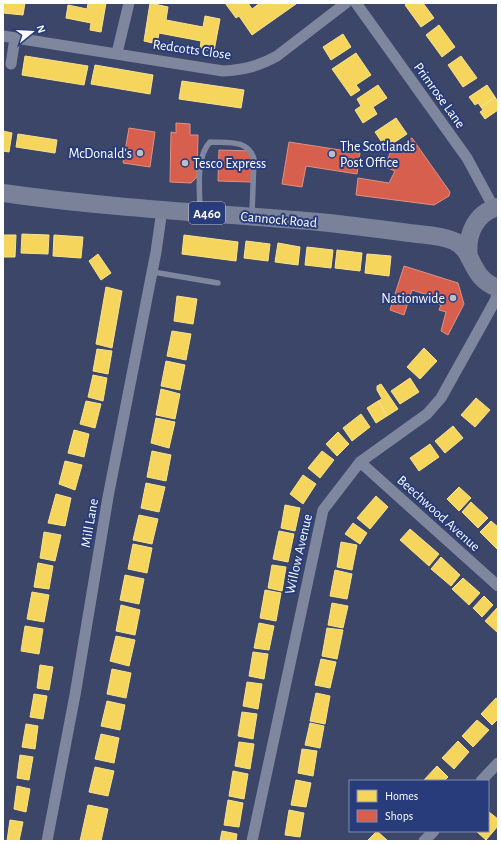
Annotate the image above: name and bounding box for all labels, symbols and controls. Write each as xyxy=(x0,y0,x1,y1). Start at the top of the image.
north arrow xyxy=(12,12,52,52)
text: N xyxy=(35,24,47,34)
street label: Redcotts Close xyxy=(152,38,232,62)
street label: Primrose Lane xyxy=(411,60,468,131)
place label: The Scotlands Post Office xyxy=(340,140,415,170)
place label: McDonald's xyxy=(69,147,132,161)
marker: McDonald's xyxy=(135,148,145,158)
marker: The Scotlands Post Office xyxy=(327,149,337,159)
place label: Tesco Express xyxy=(193,157,266,171)
marker: Tesco Express xyxy=(180,158,190,168)
road number: A460 xyxy=(189,202,225,224)
street label: Cannock Road xyxy=(240,210,318,230)
place label: Nationwide xyxy=(381,292,445,306)
marker: Nationwide xyxy=(448,293,458,303)
street label: Beechwood Avenue xyxy=(394,473,482,554)
street label: Mill Lane xyxy=(79,498,101,549)
street label: Willow Avenue xyxy=(283,513,315,596)
legend xyxy=(349,780,489,832)
text: Homes xyxy=(385,790,418,802)
text: Shops xyxy=(385,810,413,822)

